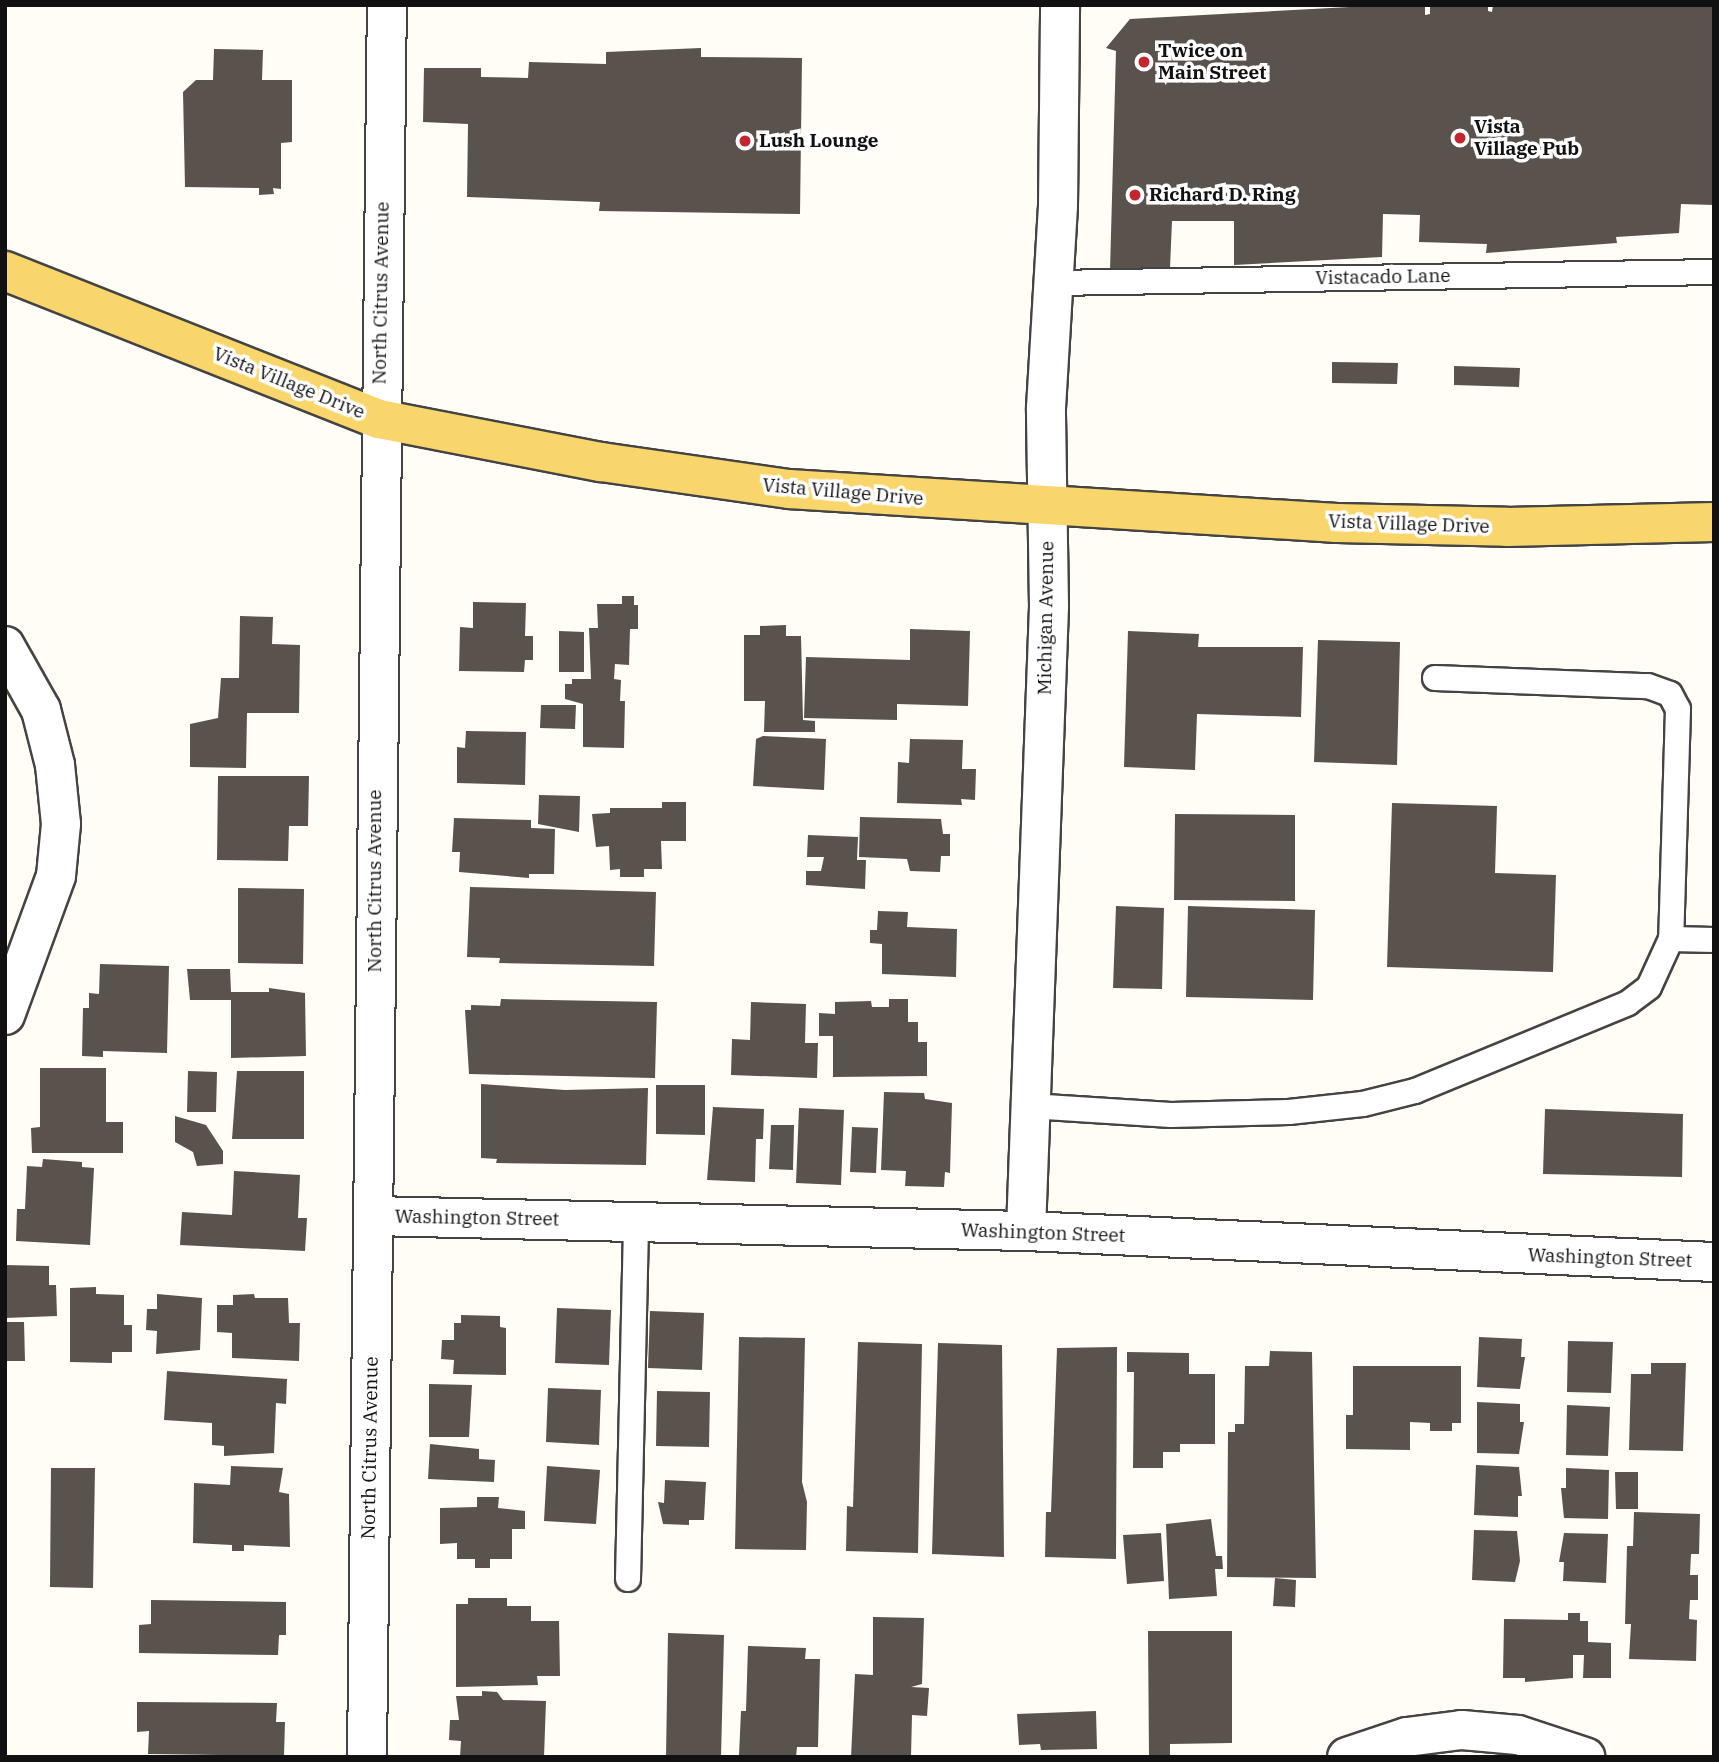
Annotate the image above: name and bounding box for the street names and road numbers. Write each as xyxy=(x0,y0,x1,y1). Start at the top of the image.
street label: North Citrus Avenue xyxy=(368,201,394,385)
street label: Vistacado Lane xyxy=(1315,264,1451,290)
street label: Vista Village Drive xyxy=(210,342,368,424)
street label: Vista Village Drive xyxy=(762,474,924,510)
street label: Vista Village Drive xyxy=(1328,510,1490,538)
street label: Michigan Avenue xyxy=(1033,541,1059,695)
street label: North Citrus Avenue xyxy=(364,789,386,973)
street label: Washington Street xyxy=(395,1205,559,1231)
street label: Washington Street xyxy=(960,1219,1126,1247)
street label: Washington Street xyxy=(1527,1244,1693,1272)
street label: North Citrus Avenue xyxy=(357,1356,383,1540)

